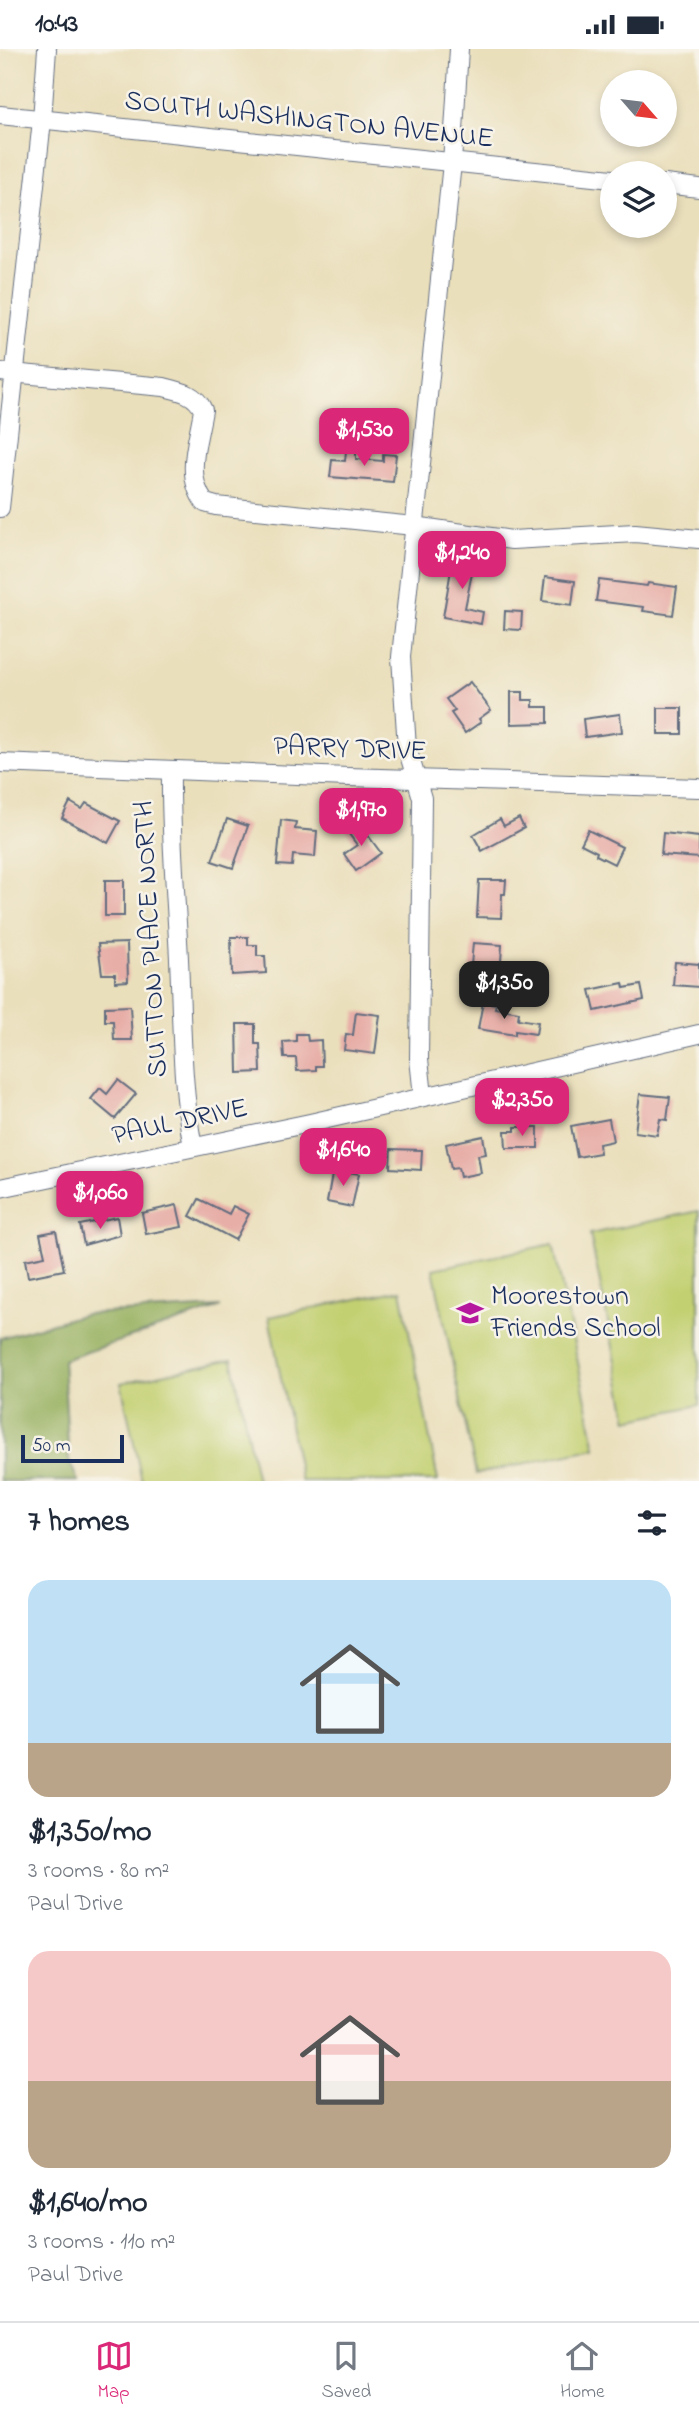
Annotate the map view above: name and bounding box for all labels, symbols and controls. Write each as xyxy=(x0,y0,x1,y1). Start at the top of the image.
text: 10:43 xyxy=(35,6,78,44)
north arrow xyxy=(600,70,677,147)
map controls xyxy=(600,70,677,238)
street label: SOUTH WASHINGTON AVENUE xyxy=(122,81,496,161)
button: layers xyxy=(600,161,677,238)
pin: $1,530 xyxy=(307,409,421,468)
text: $1,530 xyxy=(335,414,393,447)
pin: $1,240 xyxy=(405,531,519,591)
text: $1,240 xyxy=(434,537,490,570)
street label: PARRY DRIVE xyxy=(272,727,428,773)
pin: $1,970 xyxy=(304,789,418,848)
text: $1,970 xyxy=(335,794,387,827)
street label: SUTTON PLACE NORTH xyxy=(124,800,180,1078)
pin: $1,350 xyxy=(447,961,561,1021)
text: $1,350 xyxy=(475,967,533,1000)
pin: $2,350 xyxy=(465,1079,579,1138)
text: $2,350 xyxy=(491,1084,553,1117)
street label: PAUL DRIVE xyxy=(108,1089,252,1157)
pin: $1,640 xyxy=(286,1129,400,1188)
text: $1,640 xyxy=(316,1134,370,1167)
pin: $1,060 xyxy=(43,1171,157,1231)
text: $1,060 xyxy=(72,1177,128,1210)
place label: Moorestown Friends School xyxy=(490,1277,661,1350)
school or university icon: Moorestown Friends School xyxy=(455,1298,485,1328)
scale bar xyxy=(21,1432,124,1464)
text: 50 m xyxy=(32,1433,71,1460)
text: 7 homes xyxy=(28,1501,130,1545)
icon: filters xyxy=(633,1504,671,1542)
icon: home xyxy=(287,1626,413,1752)
text: $1,350/mo xyxy=(28,1811,152,1855)
text: 3 rooms · 80 m² xyxy=(28,1855,169,1888)
text: Paul Drive xyxy=(28,1888,123,1921)
icon: home xyxy=(287,1997,413,2123)
text: $1,640/mo xyxy=(28,2182,148,2226)
text: 3 rooms · 110 m² xyxy=(28,2226,175,2259)
text: Paul Drive xyxy=(28,2259,123,2292)
tab: Map xyxy=(95,2337,133,2406)
tab: Saved xyxy=(322,2337,371,2406)
tab: Home xyxy=(560,2337,604,2406)

